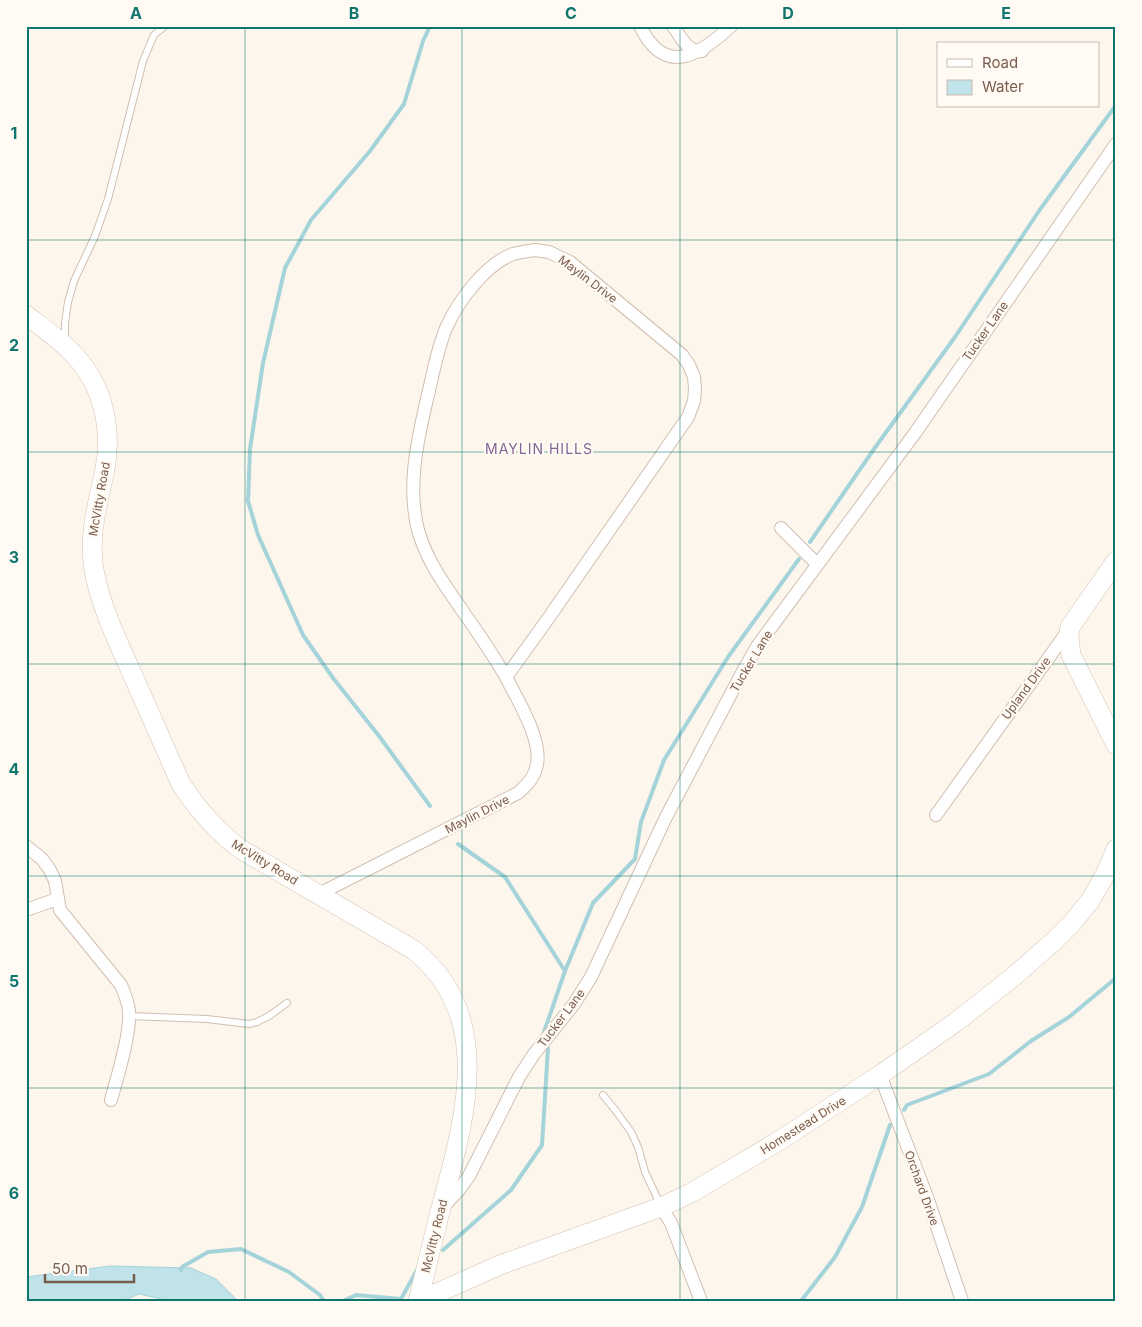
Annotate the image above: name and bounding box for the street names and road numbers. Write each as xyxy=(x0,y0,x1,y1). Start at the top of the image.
street label: Maylin Drive xyxy=(555,252,621,306)
street label: Tucker Lane xyxy=(959,298,1011,364)
street label: McVitty Road xyxy=(85,461,113,537)
street label: Tucker Lane xyxy=(727,627,775,695)
street label: Upland Drive xyxy=(998,654,1054,722)
street label: Maylin Drive xyxy=(442,791,512,837)
street label: McVitty Road xyxy=(229,836,301,888)
street label: Tucker Lane xyxy=(534,986,588,1050)
street label: Homestead Drive xyxy=(757,1093,849,1157)
street label: Orchard Drive xyxy=(901,1148,943,1228)
street label: McVitty Road xyxy=(418,1198,450,1274)

